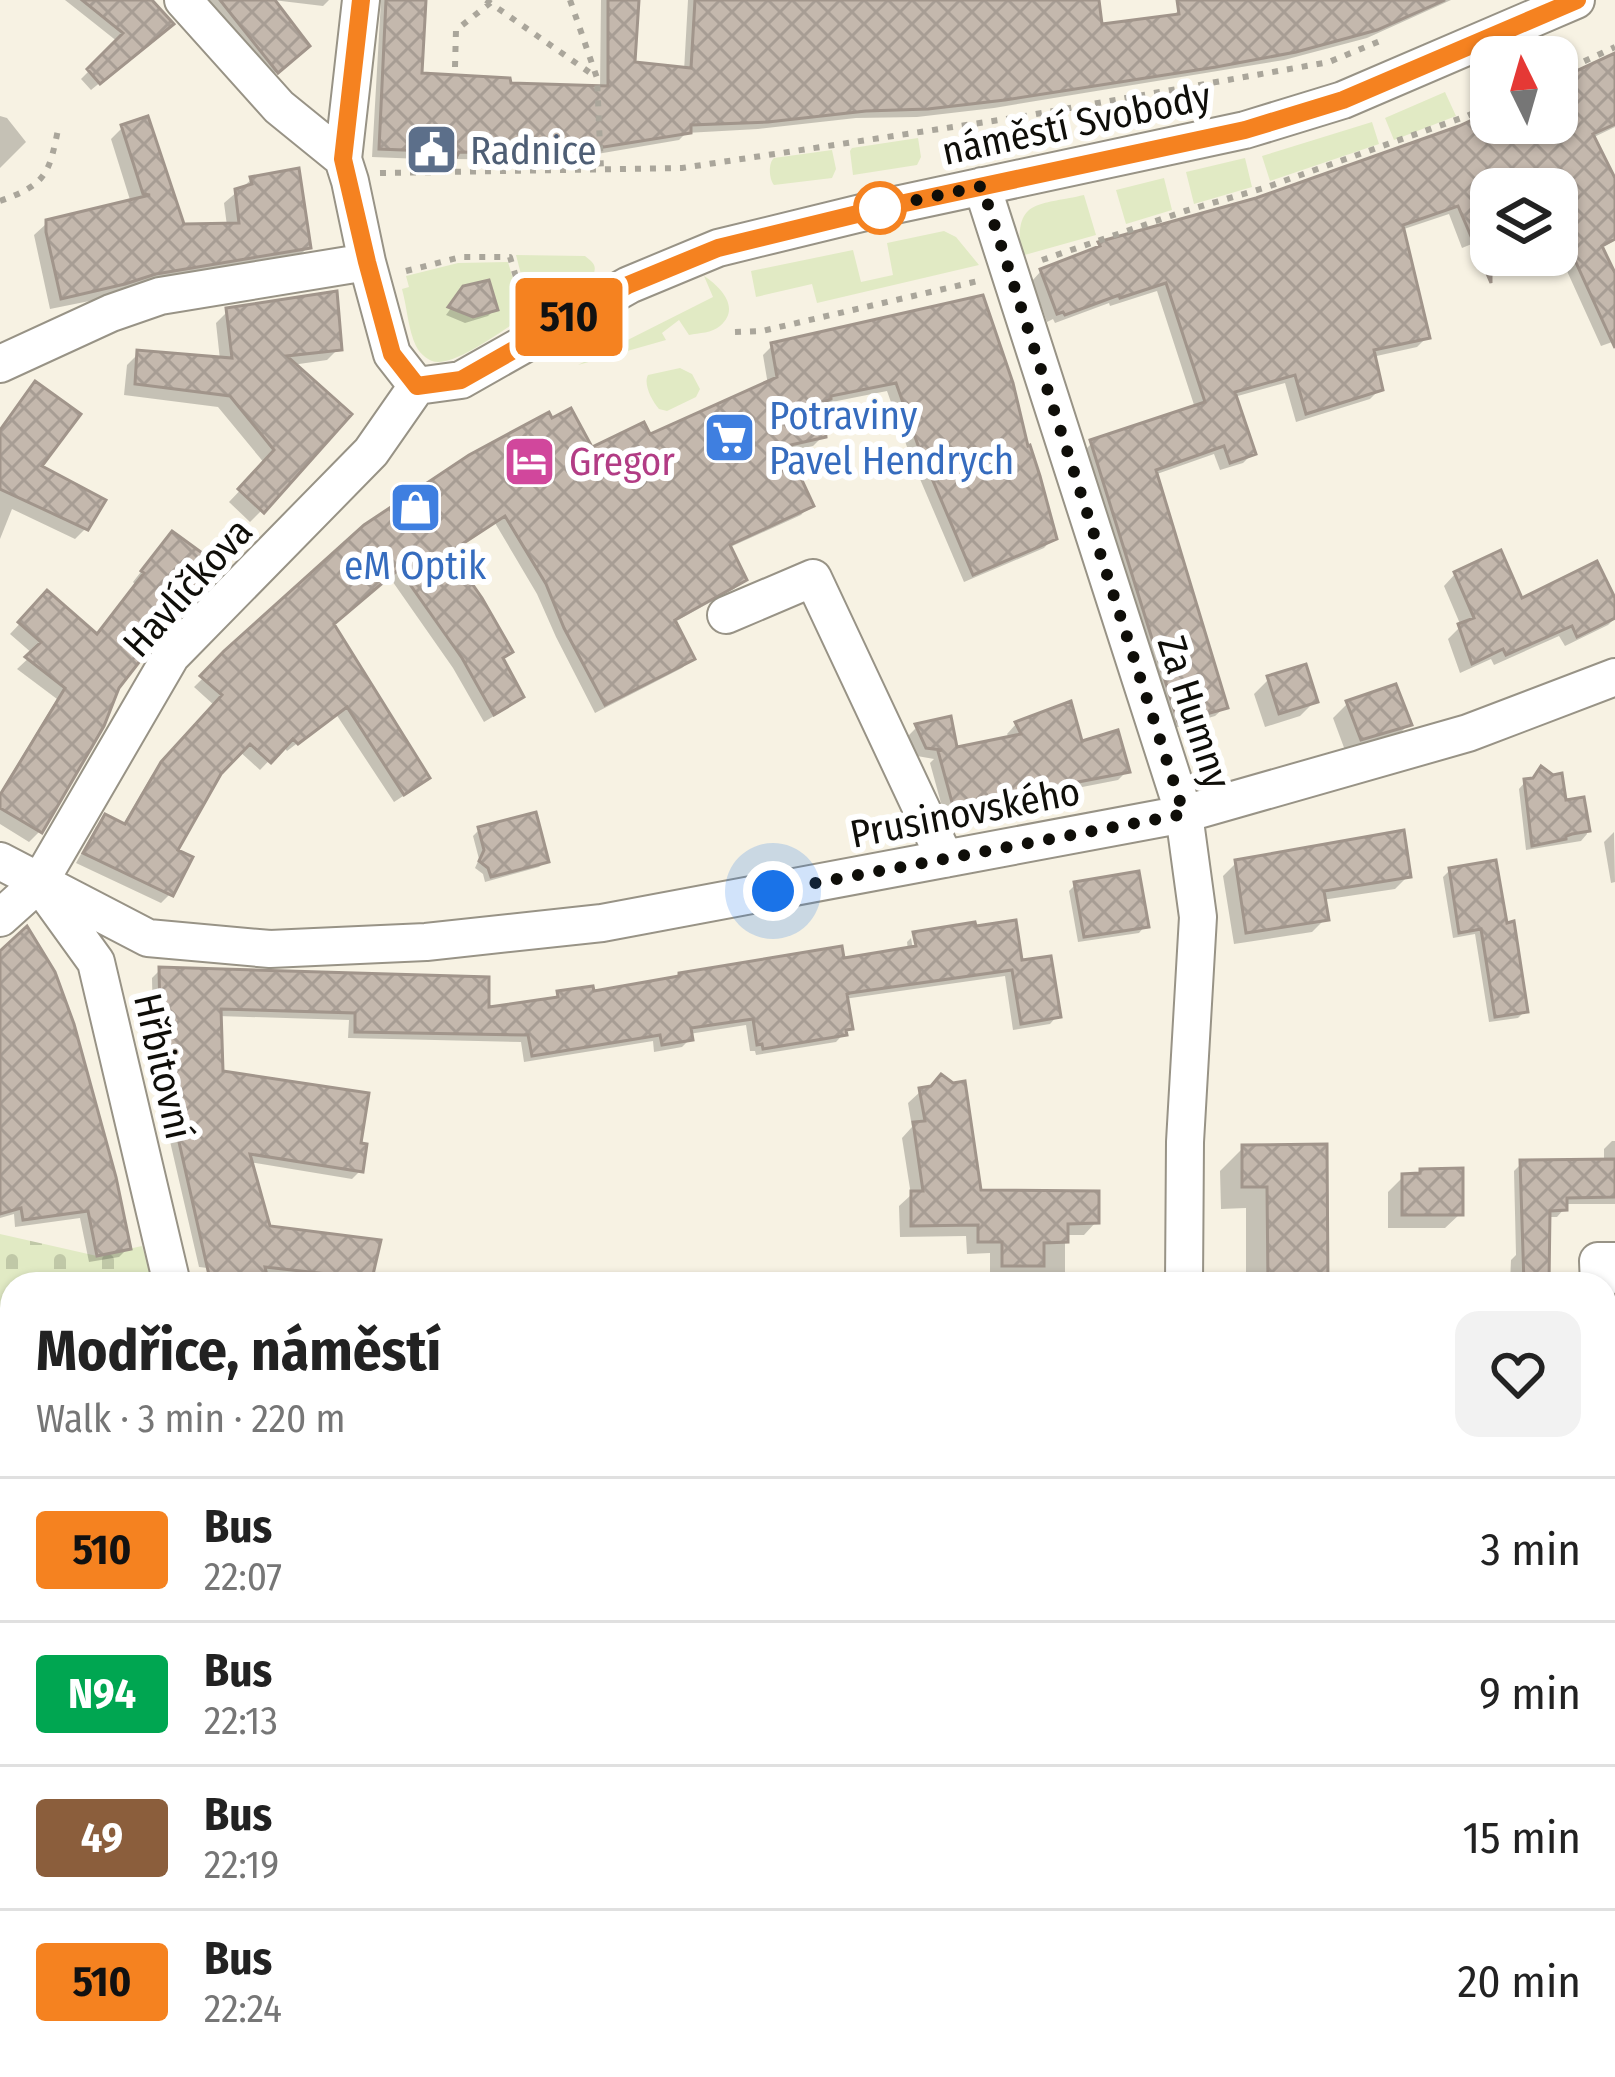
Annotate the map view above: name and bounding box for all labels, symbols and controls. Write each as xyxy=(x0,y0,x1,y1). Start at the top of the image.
north arrow xyxy=(1470,36,1578,144)
map controls xyxy=(1470,36,1578,276)
street label: náměstí Svobody xyxy=(938,73,1215,175)
public building icon: Radnice xyxy=(403,122,459,178)
place label: Radnice xyxy=(470,128,596,174)
button: layers xyxy=(1470,168,1578,276)
unlabelled marker xyxy=(855,183,905,233)
line badge: 510 xyxy=(500,278,638,356)
text: 510 xyxy=(539,292,599,342)
place label: Potraviny Pavel Hendrych xyxy=(769,393,1014,484)
supermarket icon: Potraviny Pavel Hendrych xyxy=(702,409,758,465)
hotel icon: Gregor xyxy=(502,433,558,489)
place label: Gregor xyxy=(569,439,675,485)
shop icon: eM Optik xyxy=(387,480,443,536)
street label: Havlíčkova xyxy=(114,509,262,666)
place label: eM Optik xyxy=(344,543,487,589)
street label: Za Humny xyxy=(1148,630,1240,795)
street label: Prusinovského xyxy=(846,768,1084,858)
your location xyxy=(743,861,803,921)
street label: Hřbitovní xyxy=(124,989,202,1144)
button: heart xyxy=(1455,1311,1581,1437)
text: Modřice, náměstí xyxy=(36,1317,441,1385)
text: Walk · 3 min · 220 m xyxy=(36,1396,345,1442)
text: Bus xyxy=(204,1500,272,1554)
text: 3 min xyxy=(1480,1523,1581,1577)
text: 510 xyxy=(72,1525,132,1575)
text: 22:07 xyxy=(204,1554,282,1600)
text: Bus xyxy=(204,1644,272,1698)
text: 9 min xyxy=(1479,1667,1581,1721)
text: N94 xyxy=(68,1669,136,1719)
text: 22:13 xyxy=(204,1698,278,1744)
text: Bus xyxy=(204,1788,272,1842)
text: 15 min xyxy=(1463,1811,1581,1865)
text: 49 xyxy=(81,1813,123,1863)
text: 22:19 xyxy=(204,1842,279,1888)
text: Bus xyxy=(204,1932,272,1986)
text: 20 min xyxy=(1457,1955,1581,2009)
text: 510 xyxy=(72,1957,132,2007)
text: 22:24 xyxy=(204,1986,282,2032)

